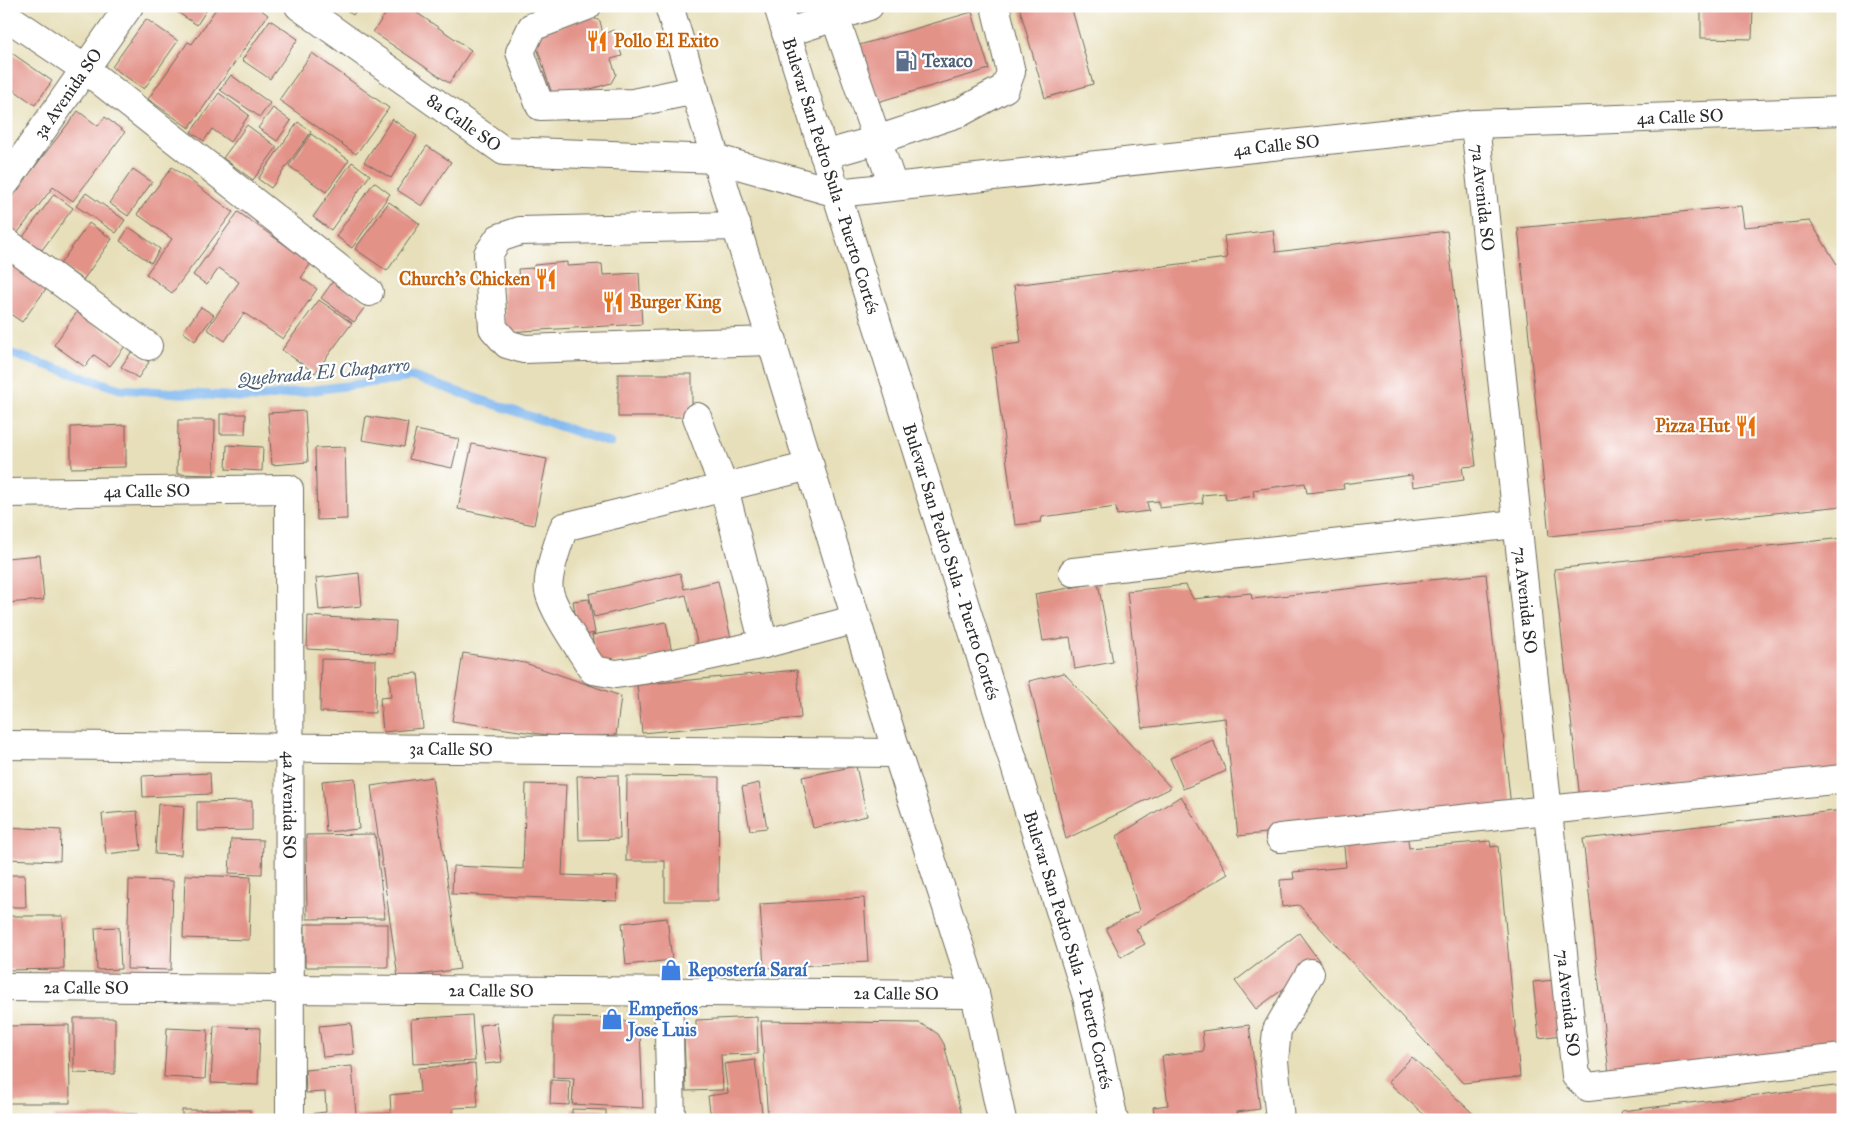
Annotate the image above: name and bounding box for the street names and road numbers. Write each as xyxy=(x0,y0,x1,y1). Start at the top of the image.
street label: Bulevar San Pedro Sula - Puerto Cortés xyxy=(778,35,884,317)
street label: 3a Avenida SO xyxy=(29,44,107,143)
street label: 8a Calle SO xyxy=(422,89,505,157)
street label: 4a Calle SO xyxy=(1637,104,1724,129)
street label: 4a Calle SO xyxy=(1232,130,1321,161)
street label: 7a Avenida SO xyxy=(1466,143,1499,252)
street label: Bulevar San Pedro Sula - Puerto Cortés xyxy=(898,421,1005,703)
street label: 4a Calle SO xyxy=(104,479,190,503)
street label: 7a Avenida SO xyxy=(1509,546,1542,655)
street label: 3a Calle SO xyxy=(409,738,493,760)
street label: 4a Avenida SO xyxy=(278,751,301,859)
street label: Bulevar San Pedro Sula - Puerto Cortés xyxy=(1019,808,1118,1091)
street label: 7a Avenida SO xyxy=(1552,948,1585,1058)
street label: 2a Calle SO xyxy=(43,976,129,999)
street label: 2a Calle SO xyxy=(448,979,534,1002)
street label: 2a Calle SO xyxy=(853,982,939,1005)

